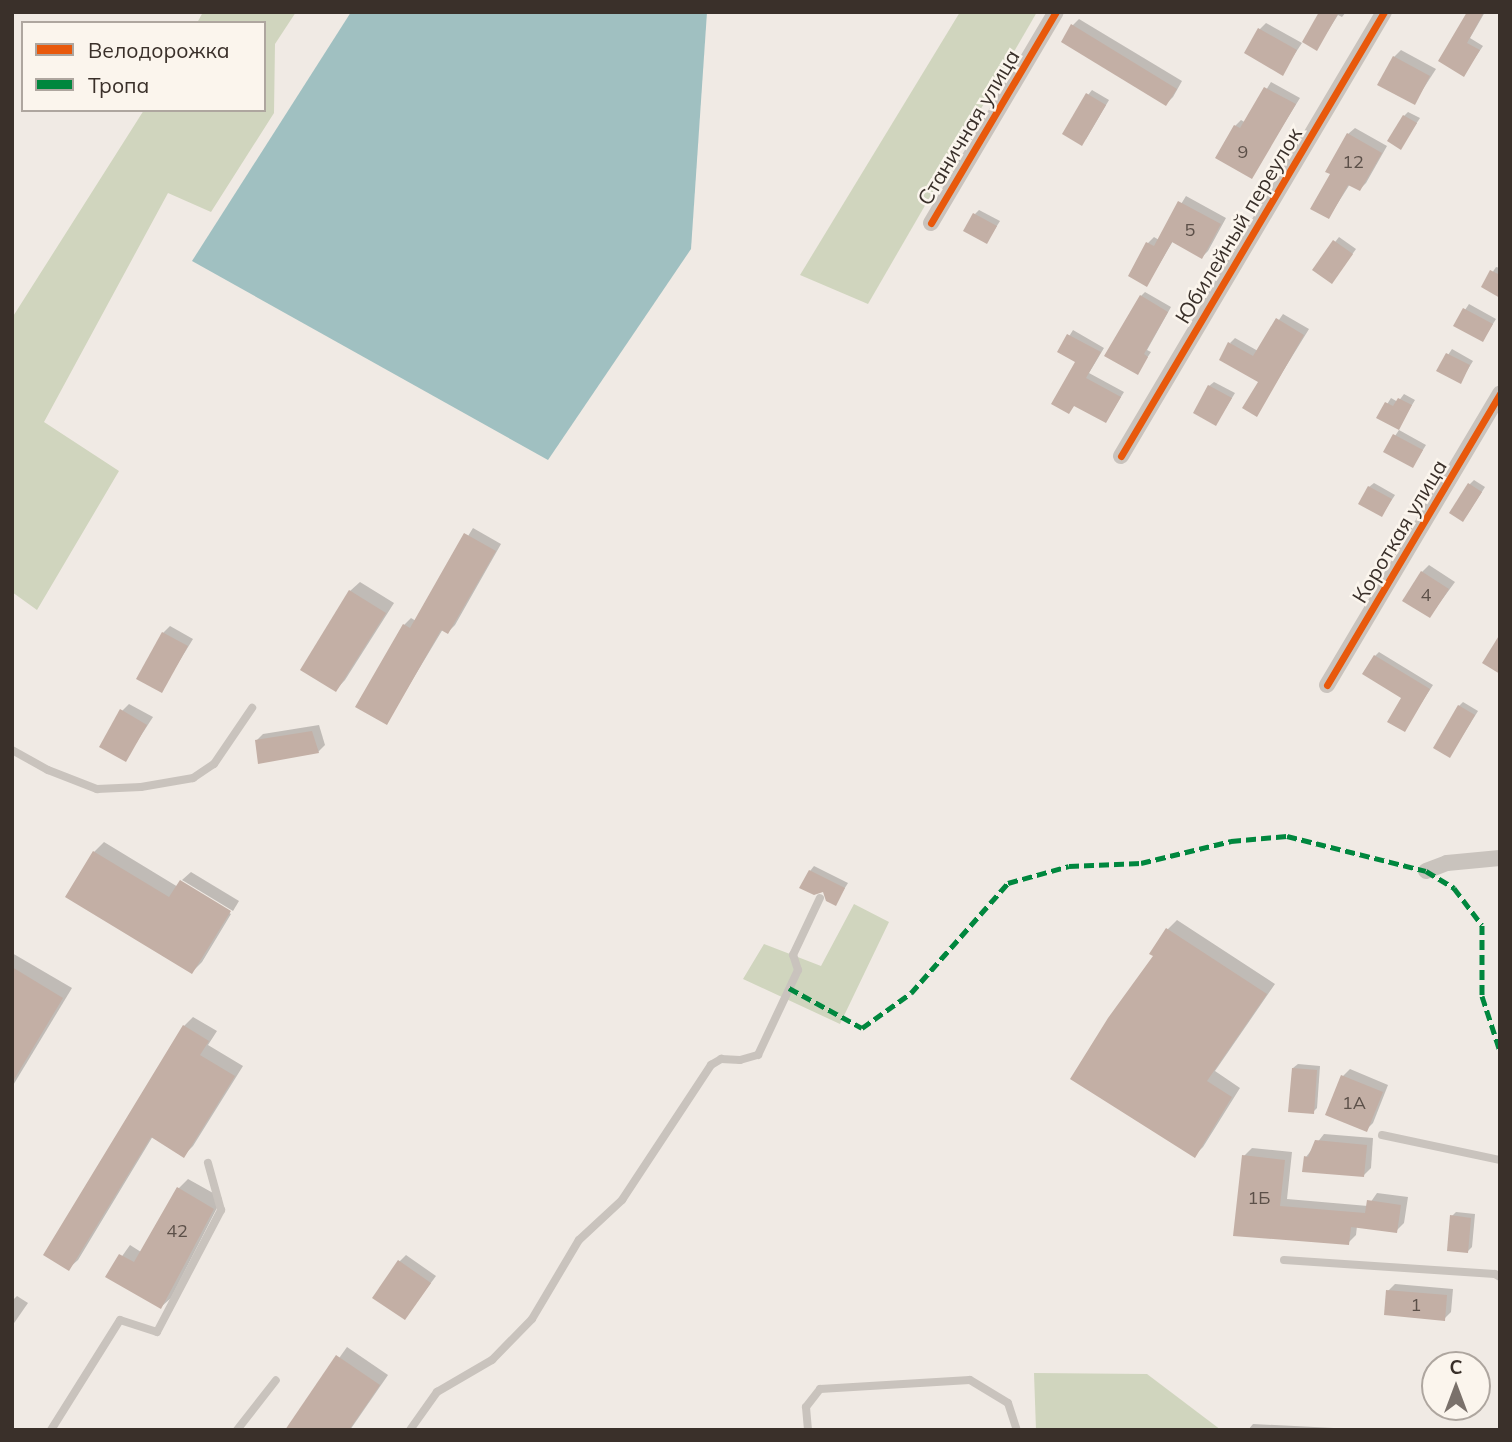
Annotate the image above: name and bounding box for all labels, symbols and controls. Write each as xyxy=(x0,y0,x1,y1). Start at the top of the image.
legend xyxy=(21,21,266,112)
text: Велодорожка xyxy=(88,37,230,63)
street label: Станичная улица xyxy=(912,45,1024,209)
text: Тропа xyxy=(88,72,149,98)
street label: Юбилейный переулок xyxy=(1169,122,1307,328)
house number: 9 xyxy=(1238,141,1248,163)
house number: 12 xyxy=(1342,151,1364,173)
house number: 5 xyxy=(1185,219,1195,241)
street label: Короткая улица xyxy=(1346,455,1452,607)
house number: 4 xyxy=(1421,584,1431,606)
house number: 1А xyxy=(1342,1092,1366,1114)
house number: 1Б xyxy=(1248,1187,1270,1209)
house number: 42 xyxy=(166,1220,188,1242)
house number: 1 xyxy=(1411,1294,1421,1316)
north arrow xyxy=(1421,1351,1491,1421)
text: С xyxy=(1449,1355,1463,1379)

